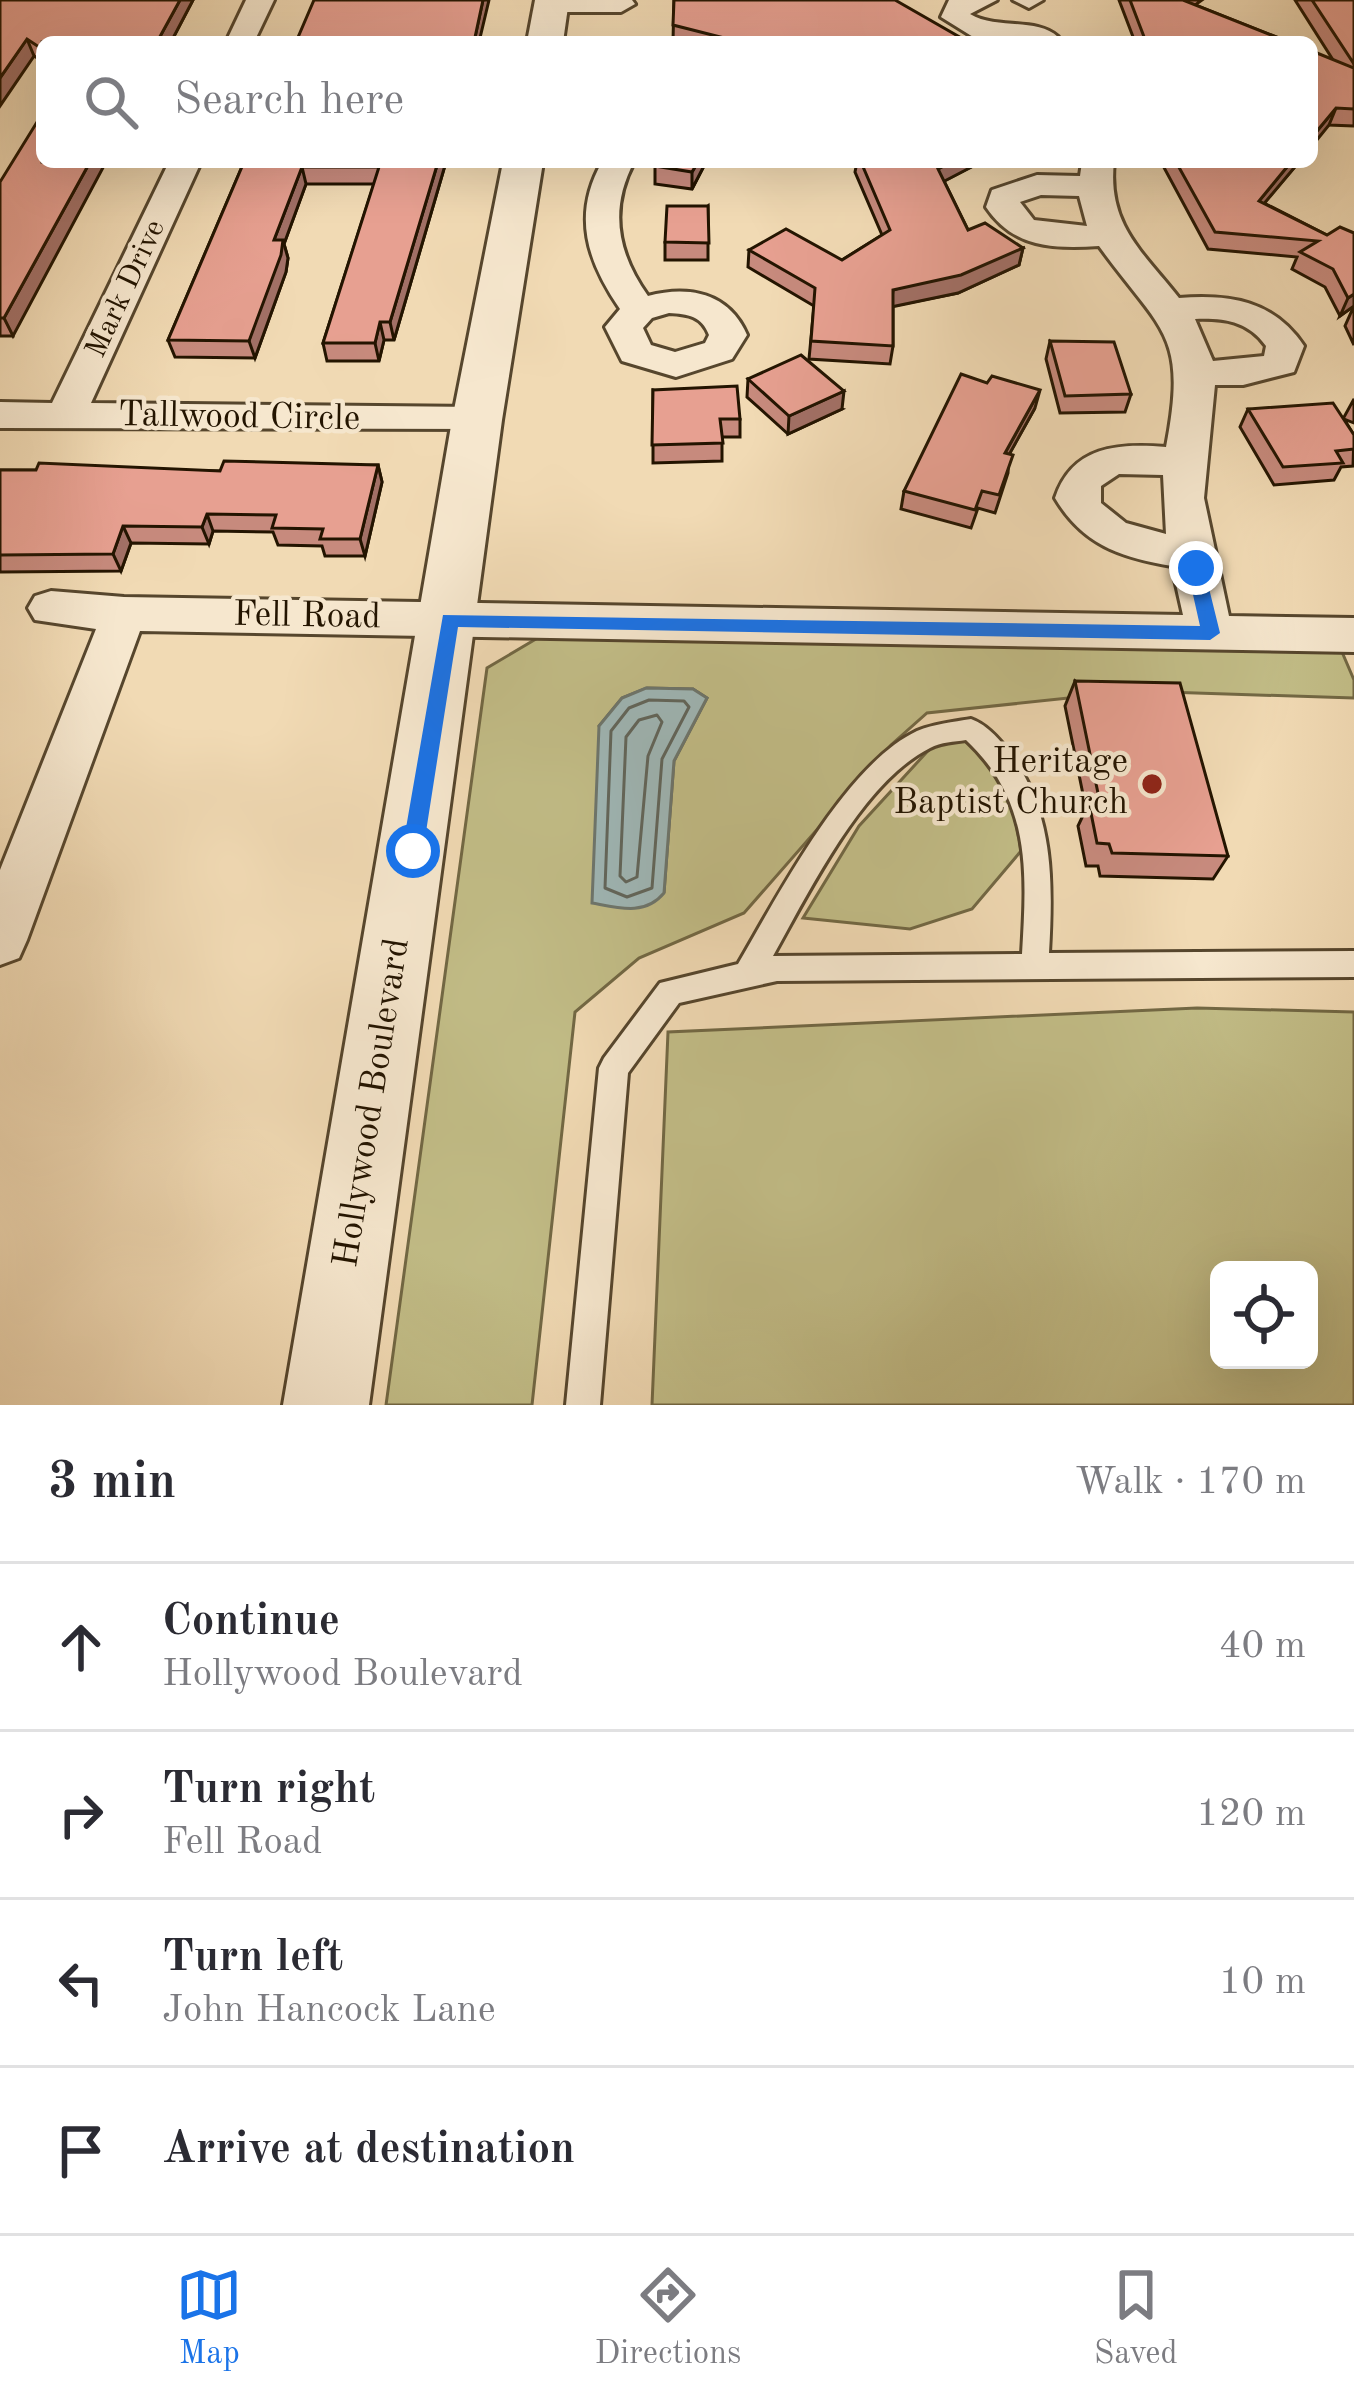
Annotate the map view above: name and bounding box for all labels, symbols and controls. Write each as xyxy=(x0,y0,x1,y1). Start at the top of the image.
search box xyxy=(36,36,1318,168)
icon: search xyxy=(78,69,144,135)
text: Search here xyxy=(174,79,404,124)
street label: Mark Drive xyxy=(81,215,171,363)
street label: Tallwood Circle xyxy=(117,398,361,438)
route end xyxy=(1169,541,1223,595)
street label: Fell Road xyxy=(233,598,381,636)
place label: Heritage Baptist Church xyxy=(893,745,1128,822)
marker: Heritage Baptist Church xyxy=(1139,771,1165,797)
route start xyxy=(386,824,440,878)
street label: Hollywood Boulevard xyxy=(329,936,417,1270)
map controls xyxy=(1210,1261,1318,1369)
button: locate xyxy=(1210,1261,1318,1369)
text: 3 min xyxy=(48,1458,176,1509)
text: Walk · 170 m xyxy=(1075,1463,1306,1502)
text: Continue xyxy=(162,1600,340,1645)
icon: ahead xyxy=(48,1614,114,1680)
text: 40 m xyxy=(1219,1627,1306,1666)
text: Hollywood Boulevard xyxy=(162,1655,523,1694)
text: Turn right xyxy=(162,1768,375,1813)
icon: right xyxy=(48,1782,114,1848)
text: 120 m xyxy=(1196,1795,1306,1834)
text: Fell Road xyxy=(162,1823,322,1862)
text: Turn left xyxy=(162,1936,343,1981)
icon: left xyxy=(48,1950,114,2016)
text: 10 m xyxy=(1219,1963,1306,2002)
text: John Hancock Lane xyxy=(162,1991,496,2030)
icon: arrive xyxy=(48,2118,114,2184)
text: Arrive at destination xyxy=(162,2128,575,2173)
tab: Map xyxy=(176,2262,242,2375)
tab: Directions xyxy=(595,2262,741,2375)
tab: Saved xyxy=(1094,2262,1178,2375)

